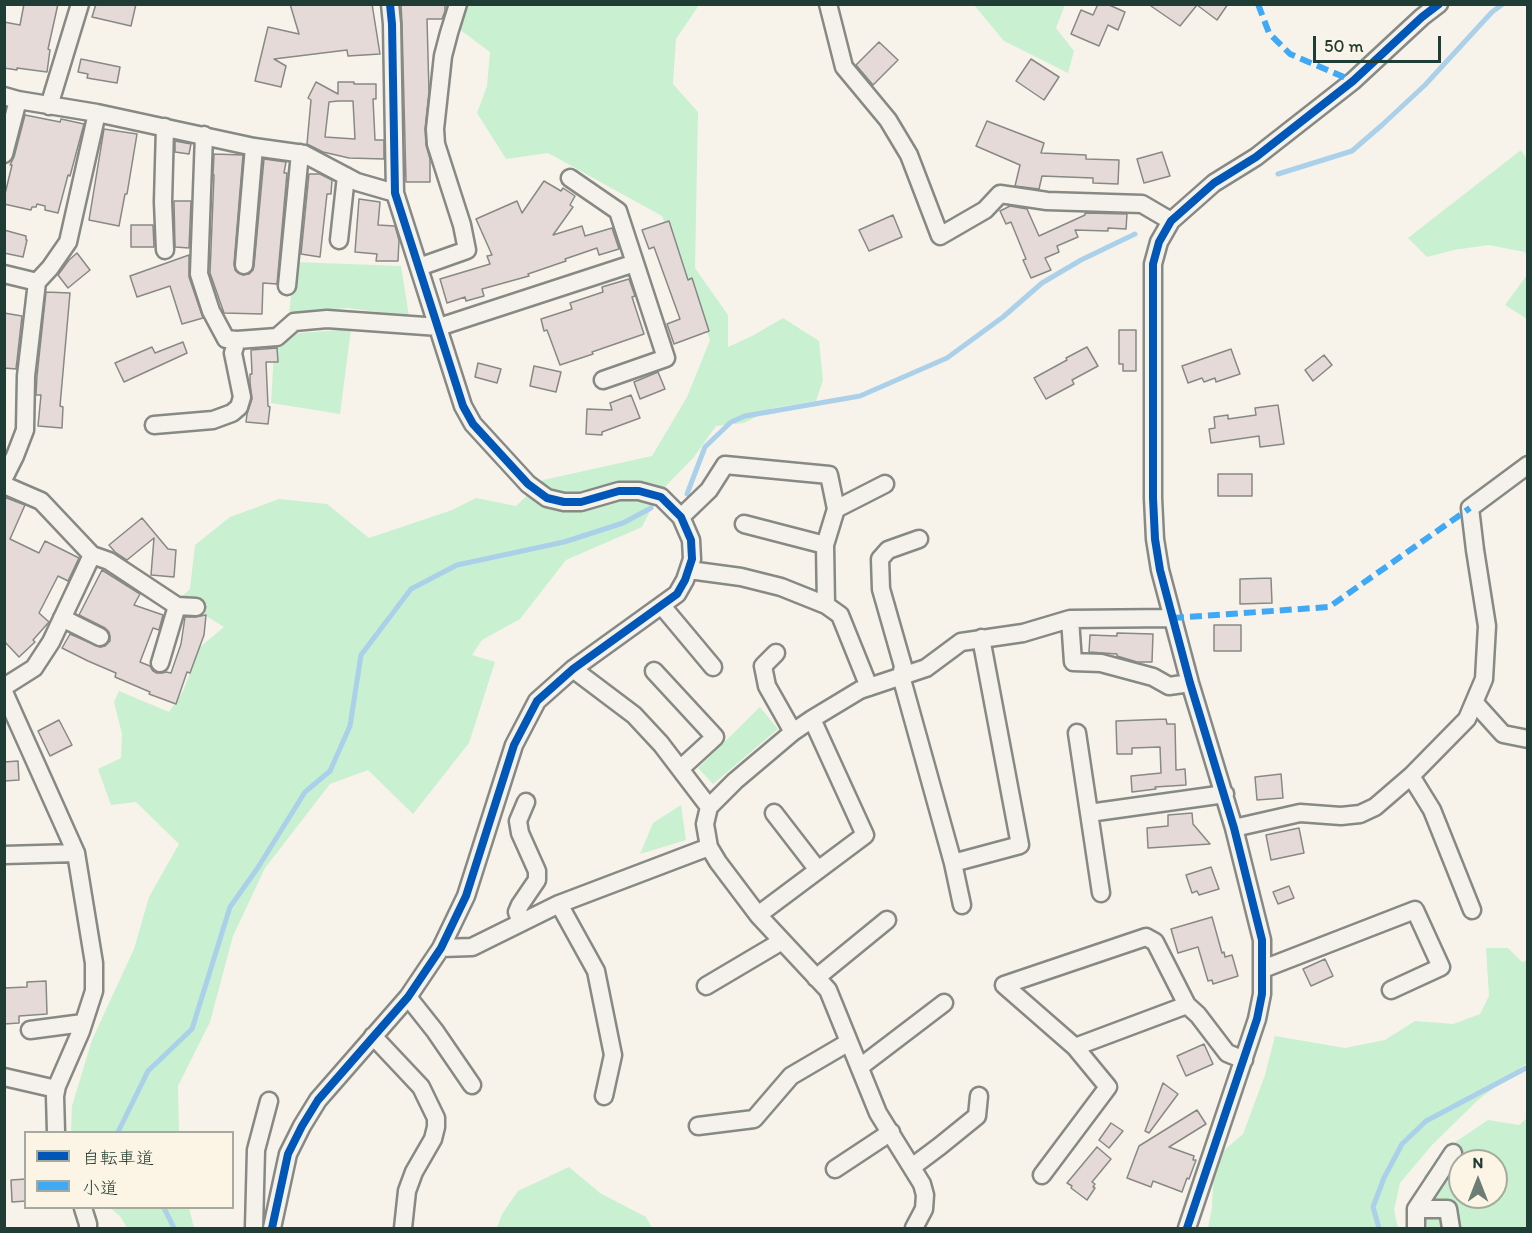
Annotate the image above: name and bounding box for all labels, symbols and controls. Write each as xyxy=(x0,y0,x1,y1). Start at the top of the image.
scale bar xyxy=(1316,24,1444,62)
text: 50 m xyxy=(1324,35,1364,57)
legend xyxy=(24,1131,234,1209)
text: 自転車道 xyxy=(82,1147,154,1169)
north arrow xyxy=(1448,1149,1508,1209)
text: N xyxy=(1473,1153,1483,1172)
text: 小道 xyxy=(82,1177,118,1199)

